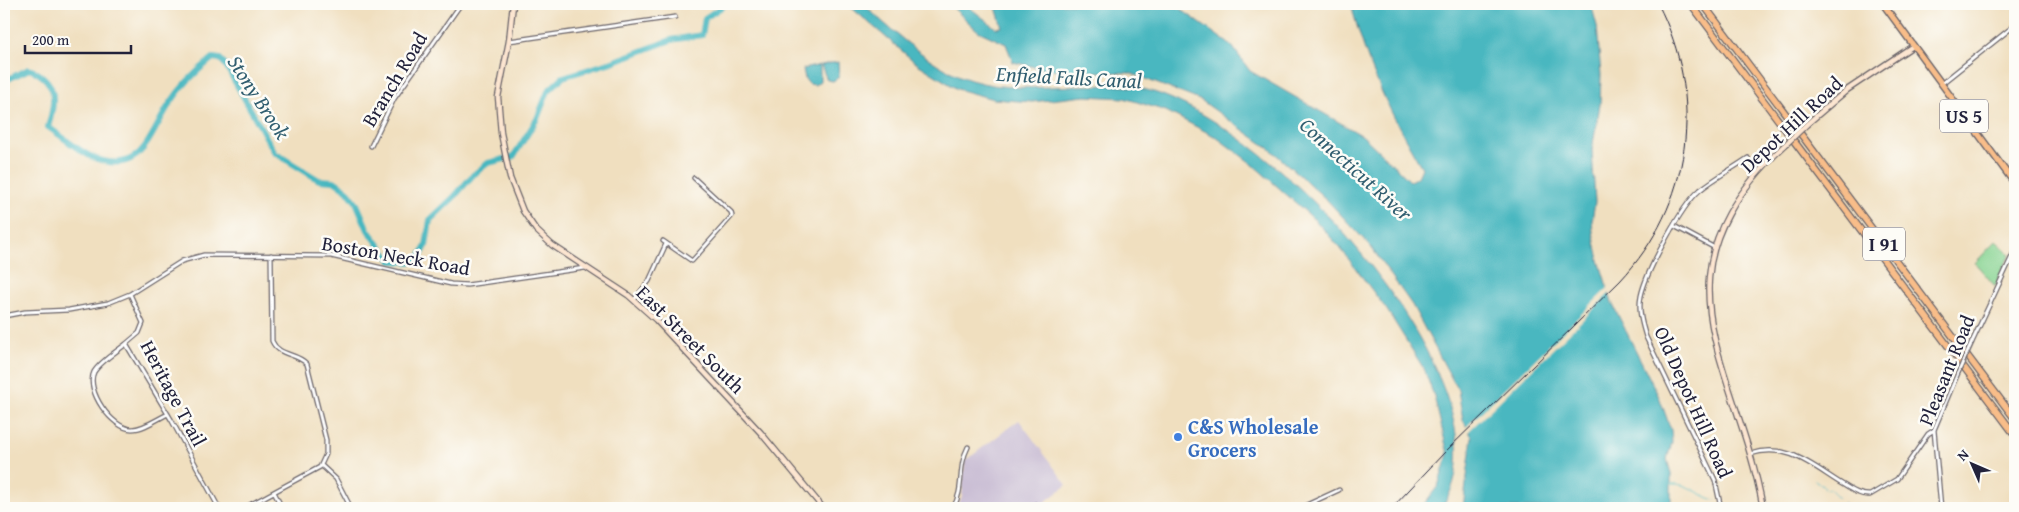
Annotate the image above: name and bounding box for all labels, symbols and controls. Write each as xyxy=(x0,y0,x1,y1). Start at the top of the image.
scale bar xyxy=(25,22,131,54)
street label: Branch Road xyxy=(354,26,434,132)
text: 200 m xyxy=(32,29,70,50)
water label: Stony Brook xyxy=(220,49,298,146)
water label: Enfield Falls Canal xyxy=(994,58,1143,96)
street label: Depot Hill Road xyxy=(1733,69,1849,179)
road number: US 5 xyxy=(1940,100,1988,132)
water label: Connecticut River xyxy=(1293,110,1420,229)
street label: Boston Neck Road xyxy=(320,228,473,282)
road number: I 91 xyxy=(1863,228,1905,260)
street label: East Street South xyxy=(630,278,752,400)
street label: Pleasant Road xyxy=(1911,310,1982,430)
street label: Old Depot Hill Road xyxy=(1648,322,1741,483)
street label: Heritage Trail xyxy=(134,335,214,452)
place label: C&S Wholesale Grocers xyxy=(1188,412,1319,464)
marker: C&S Wholesale Grocers xyxy=(1172,431,1184,443)
north arrow xyxy=(1946,440,1996,490)
text: N xyxy=(1952,444,1974,465)

